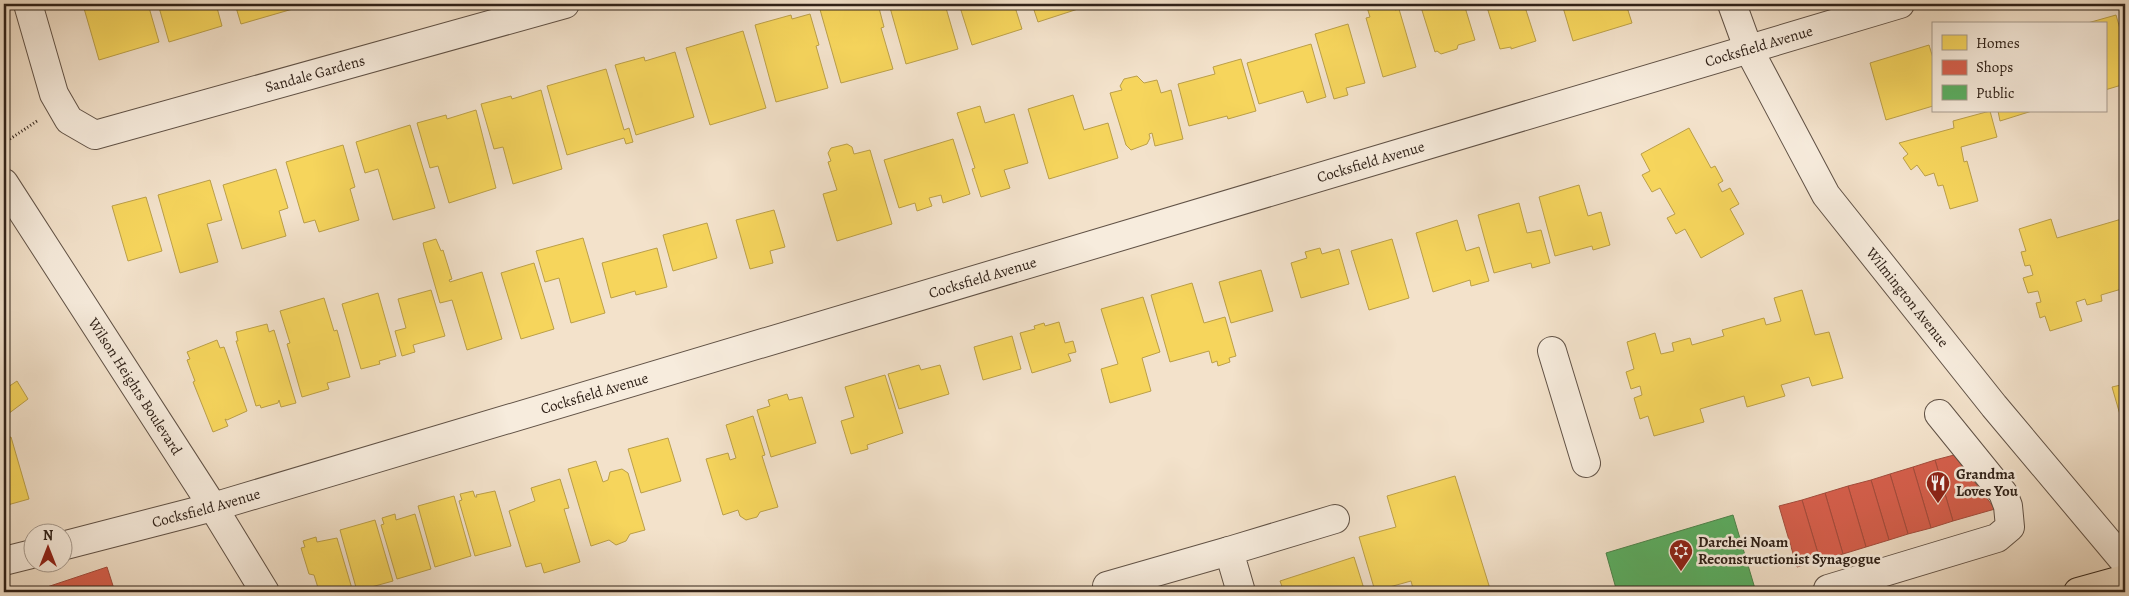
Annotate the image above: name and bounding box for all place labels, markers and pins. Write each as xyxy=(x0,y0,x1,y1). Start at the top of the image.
place label: Grandma Loves You xyxy=(1956,464,2019,501)
restaurant icon: Grandma Loves You xyxy=(1925,470,1951,504)
place label: Darchei Noam Reconstructionist Synagogue xyxy=(1698,532,1881,569)
synagogue icon: Darchei Noam Reconstructionist Synagogue xyxy=(1668,538,1694,572)

